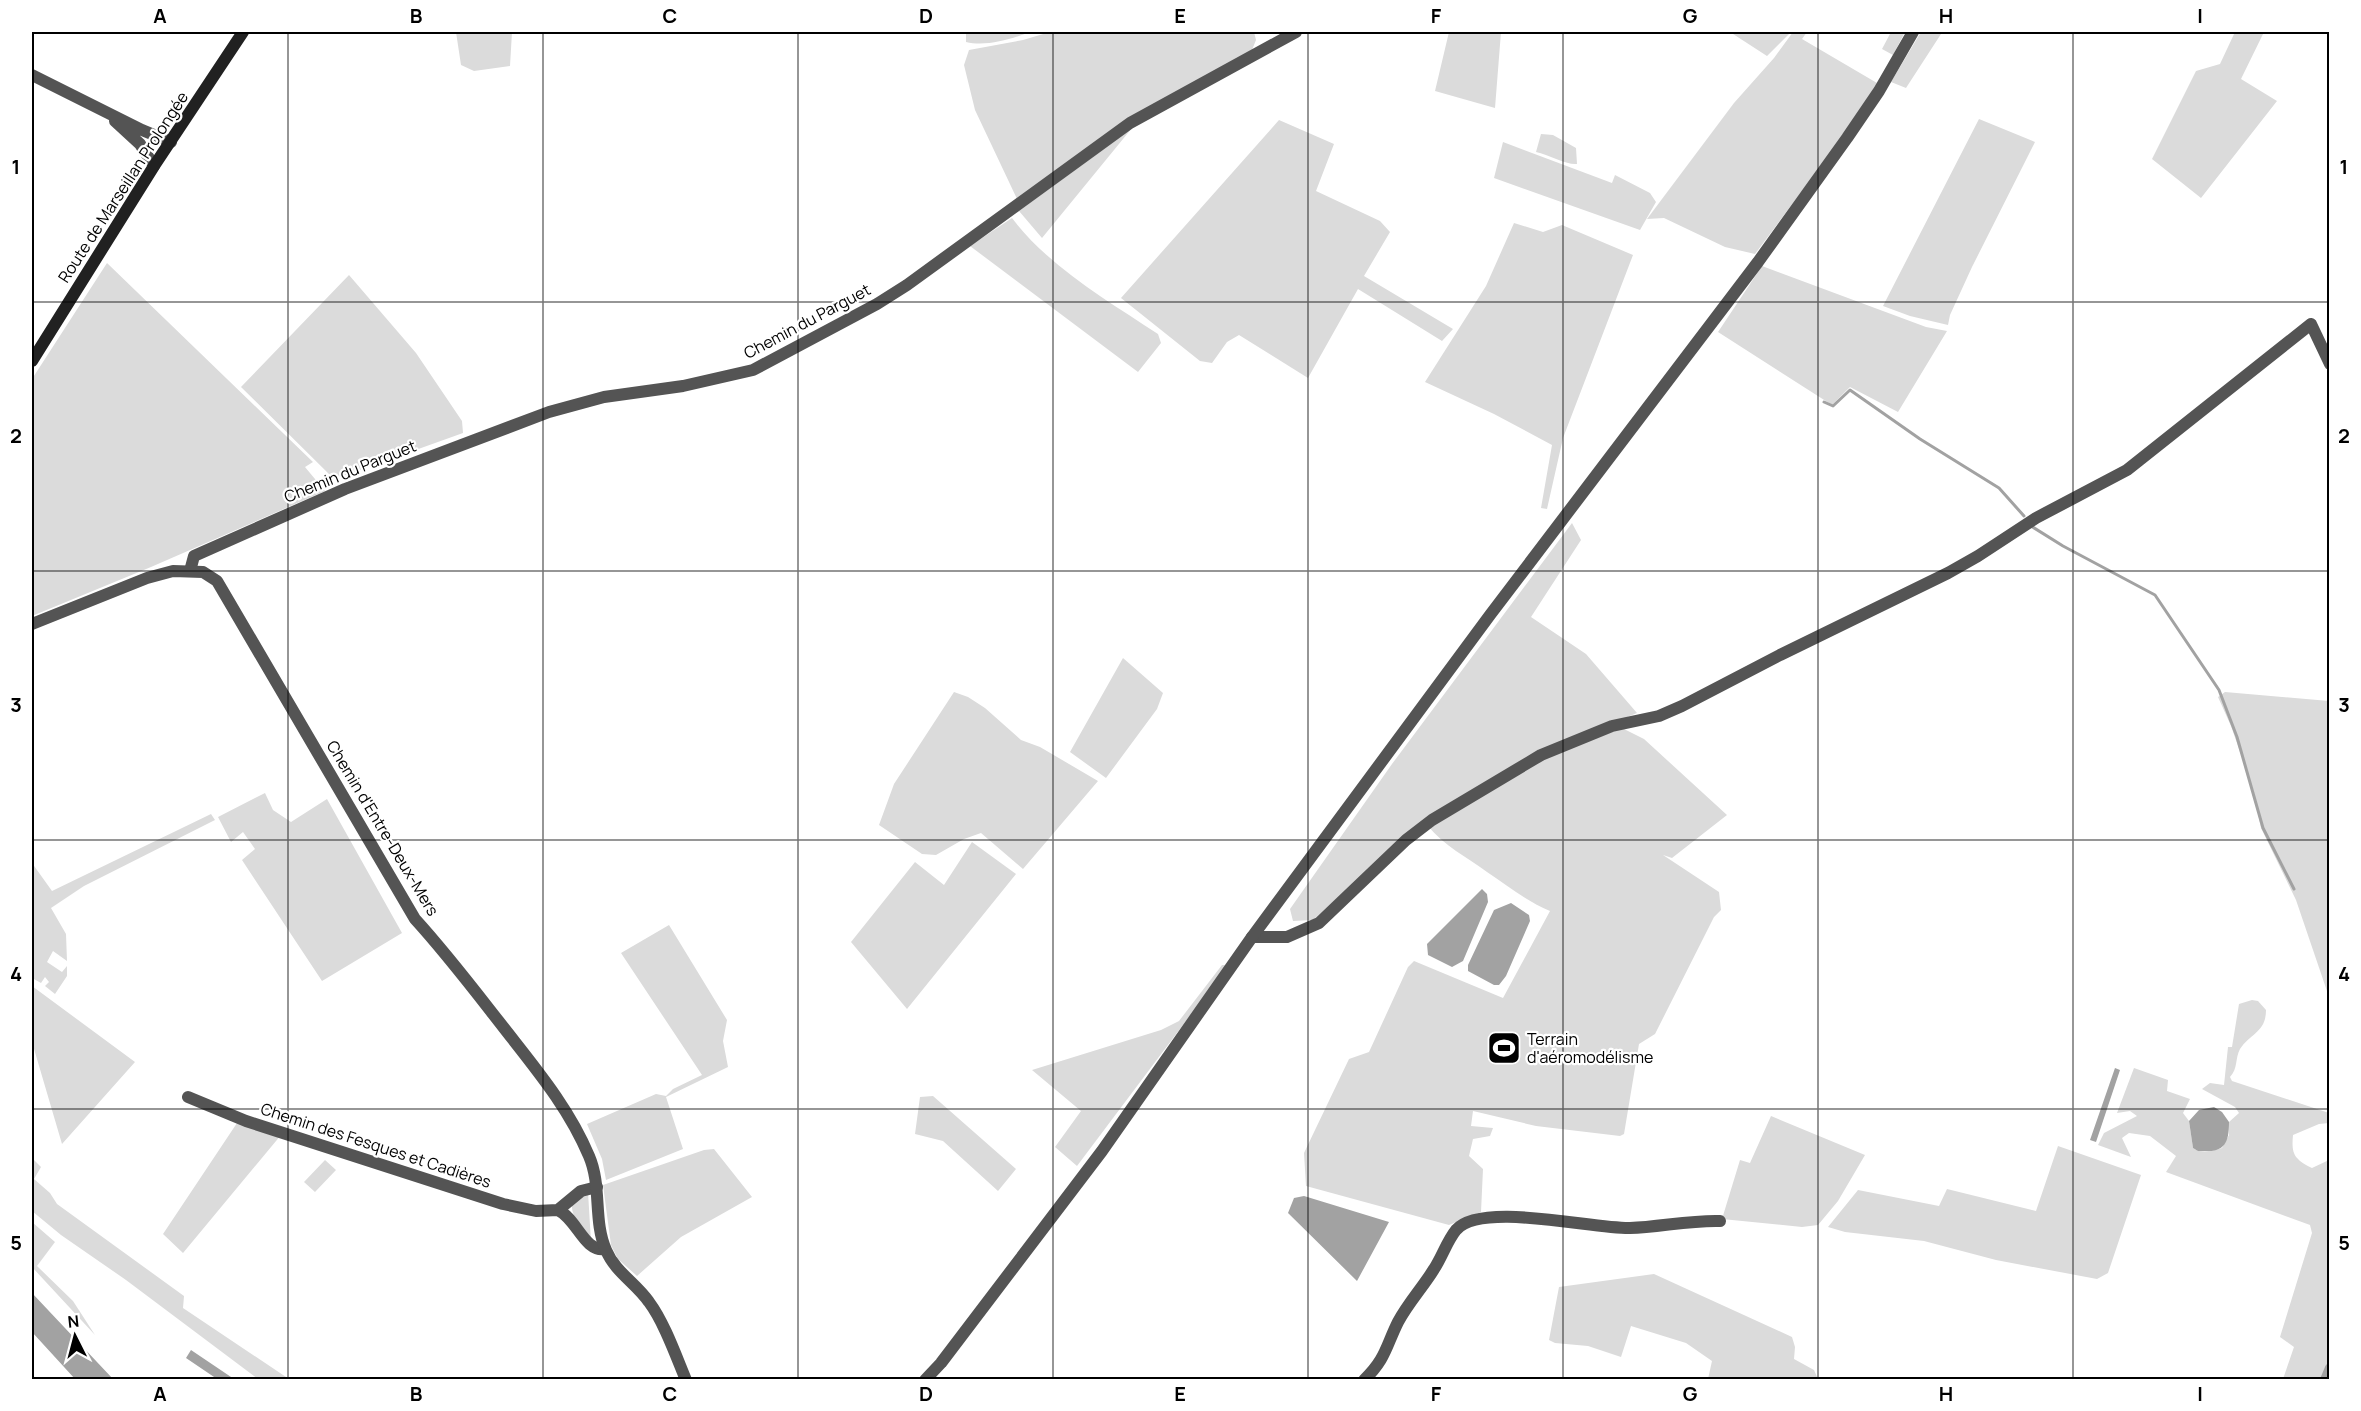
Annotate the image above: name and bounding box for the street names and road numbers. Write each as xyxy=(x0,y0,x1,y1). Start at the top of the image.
street label: Route de Marseillan Prolongée xyxy=(53,87,193,287)
street label: Chemin du Parguet xyxy=(740,278,874,364)
street label: Chemin du Parguet xyxy=(281,434,419,508)
street label: Chemin d'Entre-Deux-Mers xyxy=(322,736,444,920)
street label: Chemin des Fesques et Cadières xyxy=(258,1097,494,1193)

